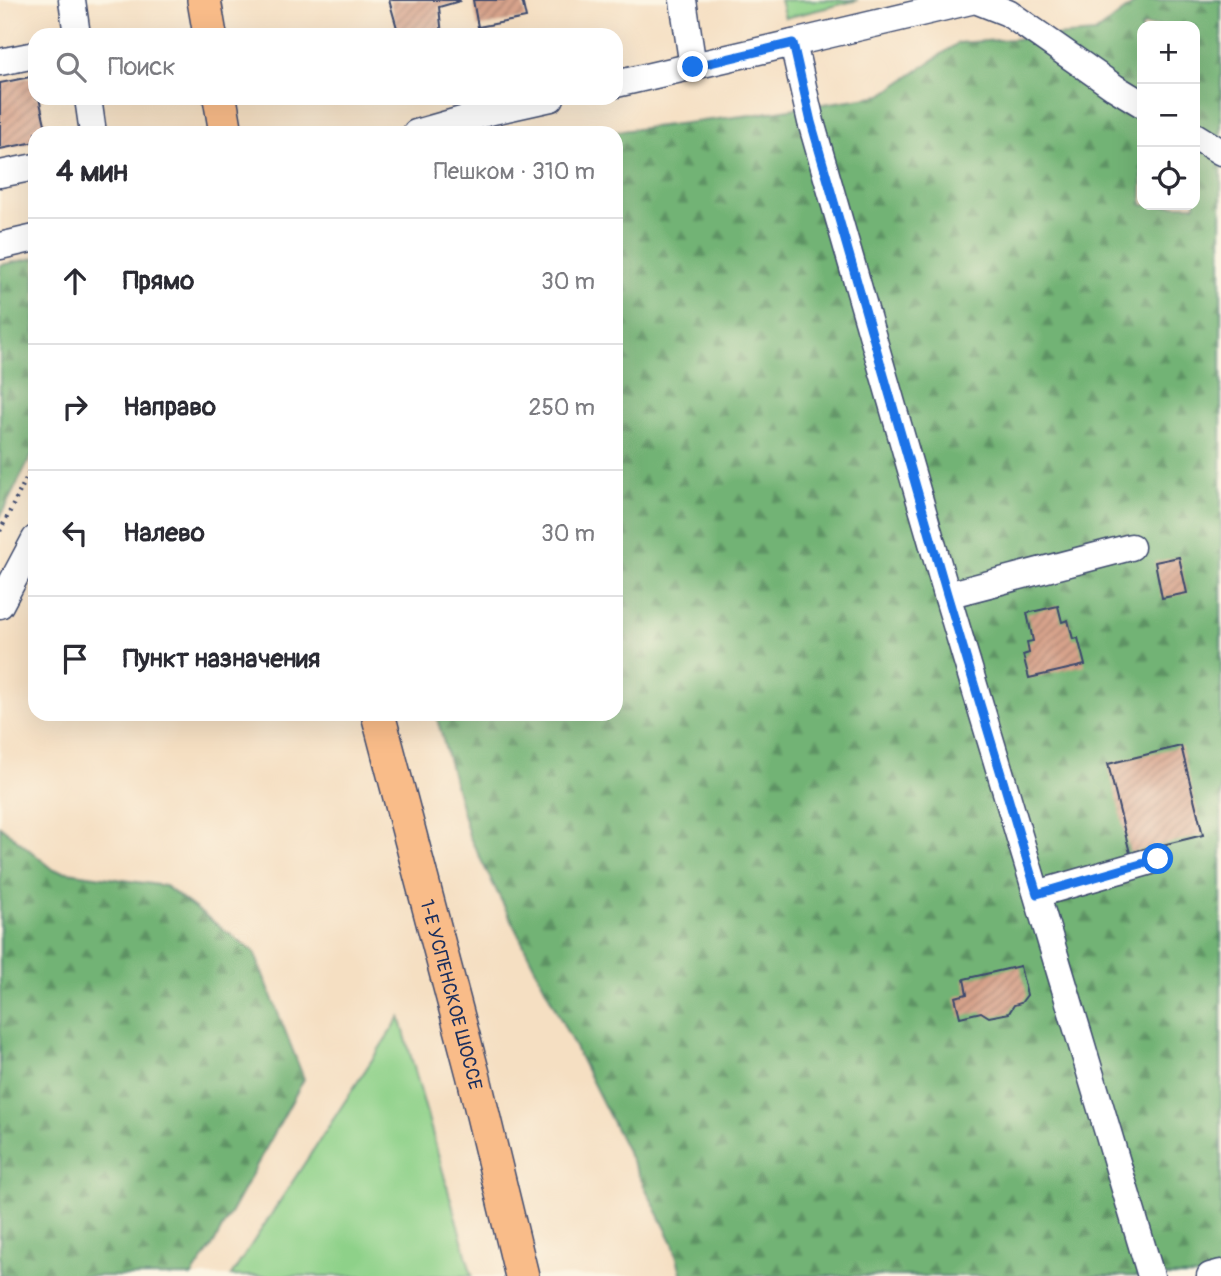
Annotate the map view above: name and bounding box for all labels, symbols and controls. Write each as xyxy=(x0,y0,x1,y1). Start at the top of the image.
map controls xyxy=(1137,21,1200,210)
button: + xyxy=(1137,21,1200,84)
search box xyxy=(28,28,623,105)
icon: search xyxy=(52,48,90,86)
text: Поиск xyxy=(108,51,176,83)
route end xyxy=(677,51,708,82)
button: − xyxy=(1137,84,1200,147)
button: locate xyxy=(1137,147,1200,210)
text: 4 мин xyxy=(56,153,128,190)
text: Пешком · 310 m xyxy=(434,157,595,186)
icon: ahead xyxy=(56,262,94,300)
text: Прямо xyxy=(123,265,194,297)
text: 30 m xyxy=(541,267,595,296)
icon: right xyxy=(56,388,94,426)
text: Направо xyxy=(123,391,216,423)
text: 250 m xyxy=(529,393,595,422)
icon: left xyxy=(56,514,94,552)
text: Налево xyxy=(123,517,205,549)
text: 30 m xyxy=(541,519,595,548)
icon: arrive xyxy=(56,640,94,678)
text: Пункт назначения xyxy=(123,643,320,675)
route start xyxy=(1142,843,1173,874)
street label: 1-Е УСПЕНСКОЕ ШОССЕ xyxy=(414,897,487,1092)

